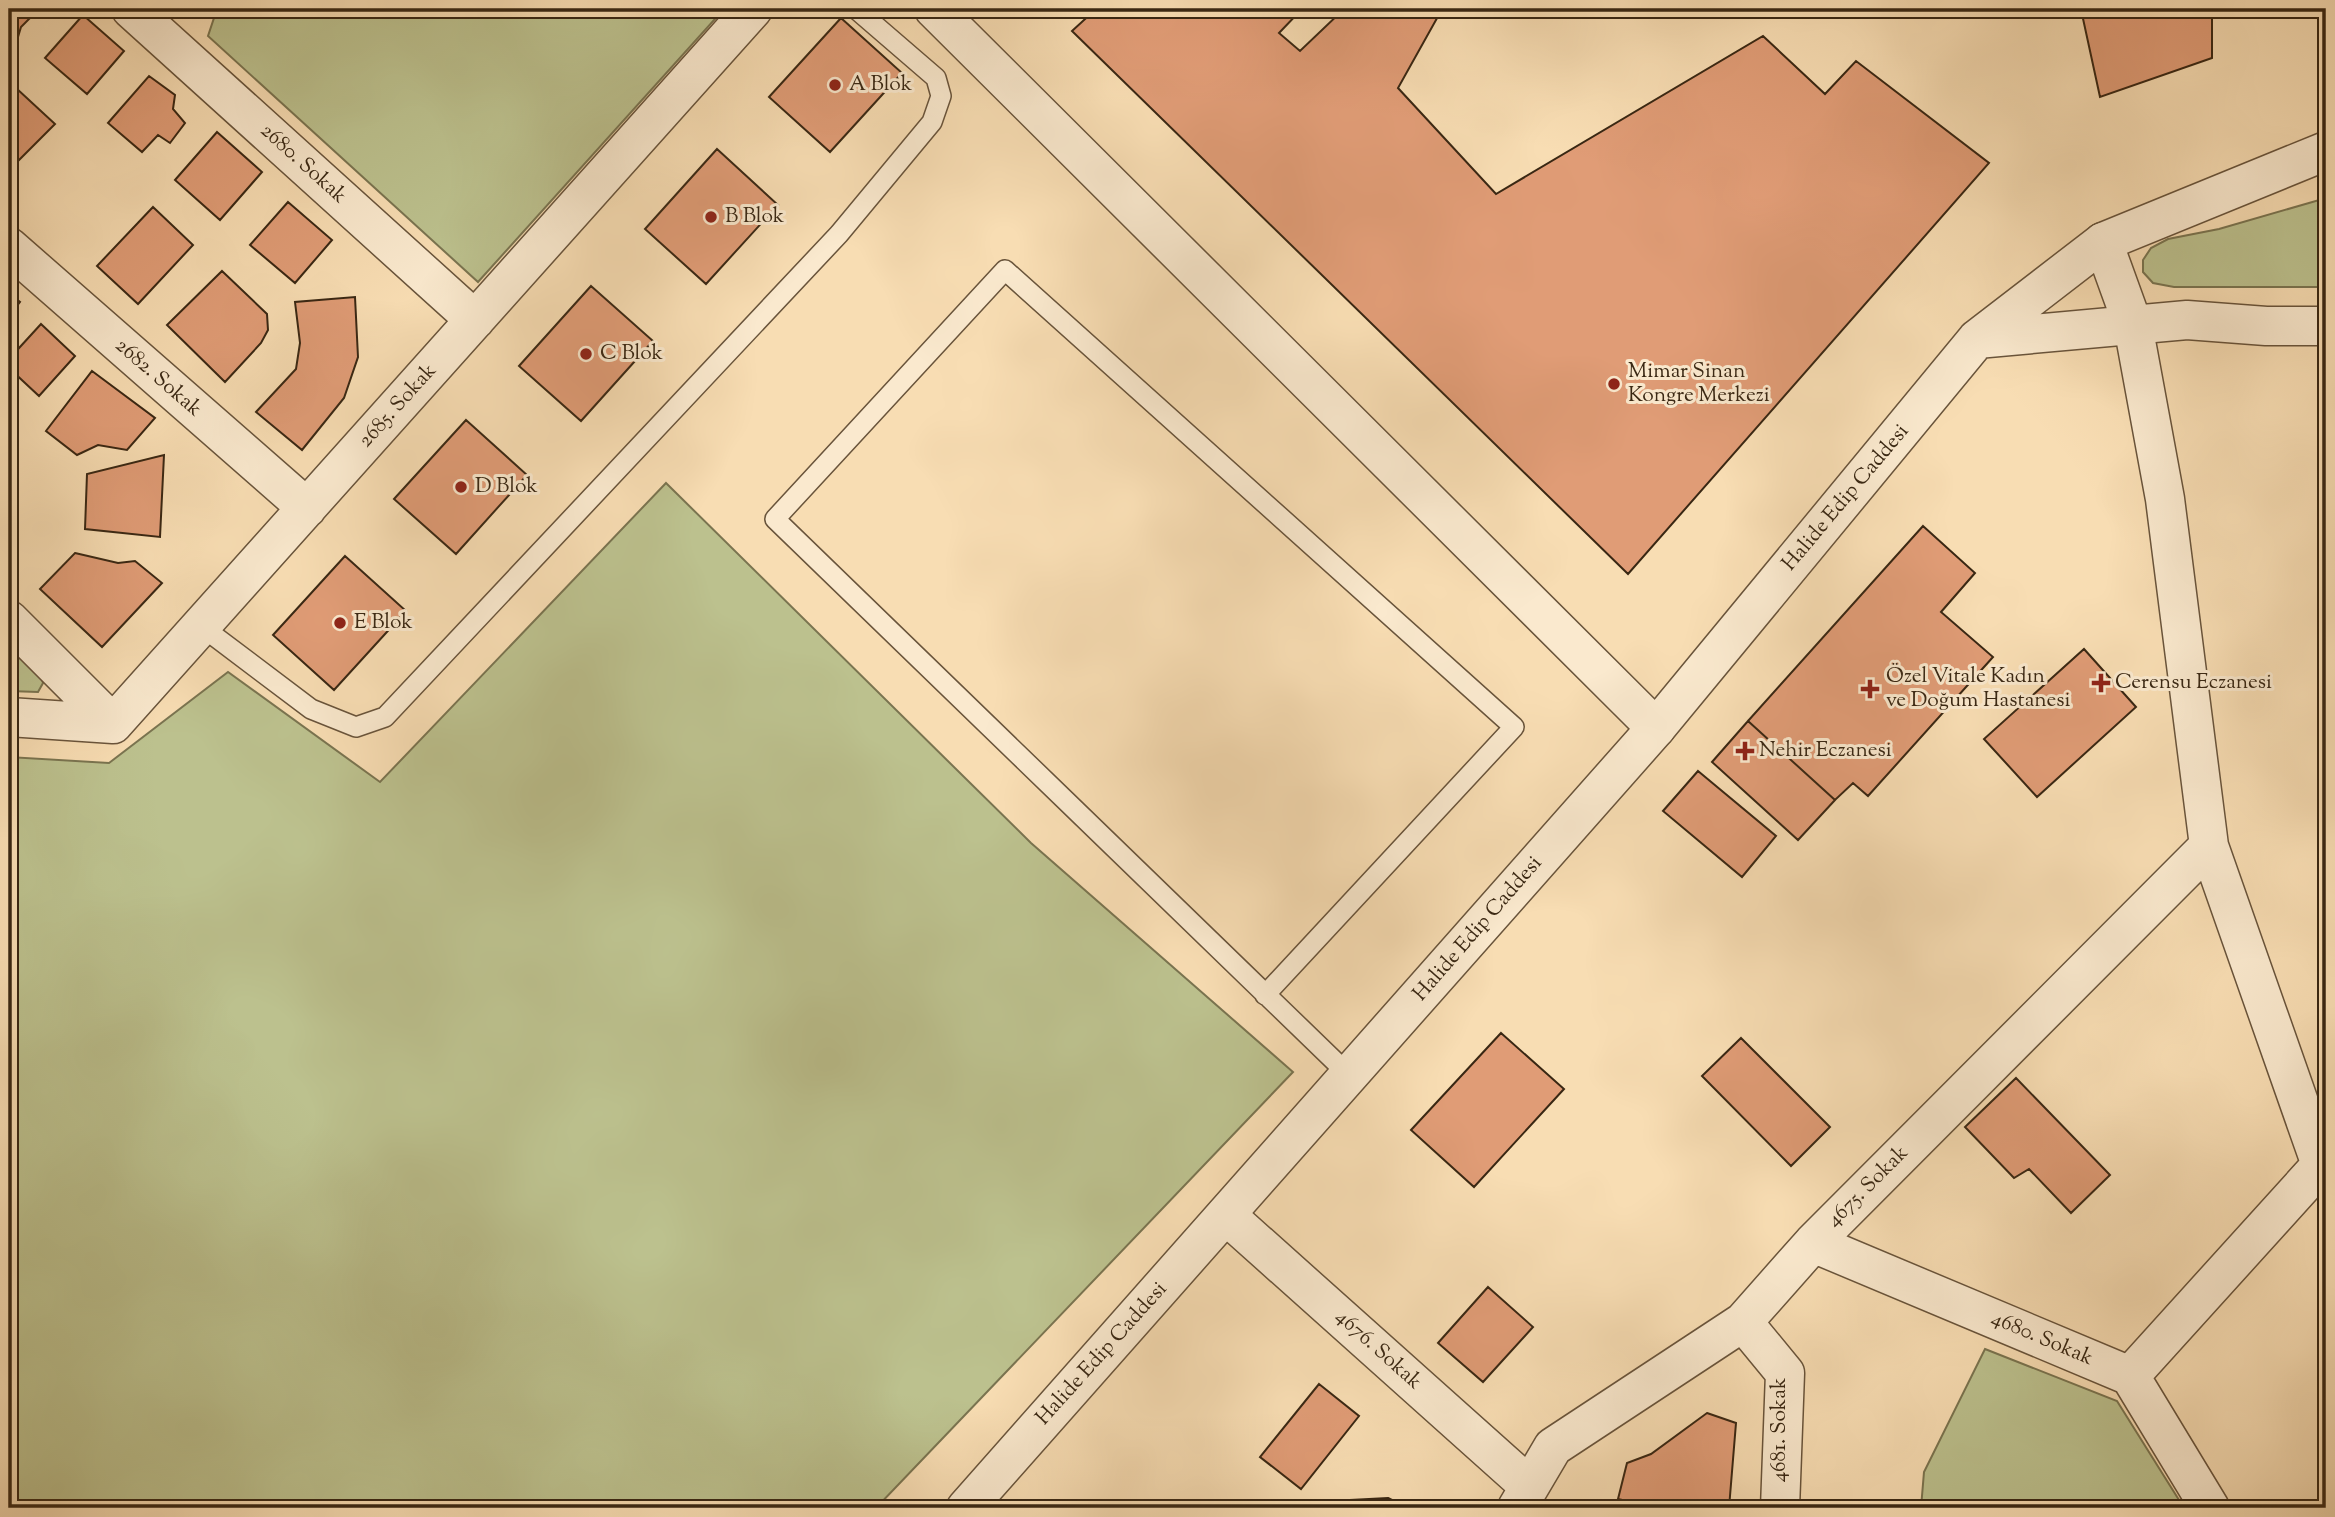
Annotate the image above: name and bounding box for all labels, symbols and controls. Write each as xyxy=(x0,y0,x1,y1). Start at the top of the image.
place label: A Blok xyxy=(849,70,913,100)
marker: A Blok xyxy=(827,77,843,93)
street label: 2680. Sokak xyxy=(253,117,353,211)
place label: B Blok xyxy=(725,202,785,232)
marker: B Blok xyxy=(703,209,719,225)
street label: 2682. Sokak xyxy=(108,332,208,425)
place label: C Blok xyxy=(600,339,664,369)
marker: C Blok xyxy=(578,346,594,362)
street label: 2685. Sokak xyxy=(352,357,444,455)
place label: Mimar Sinan Kongre Merkezi xyxy=(1628,357,1770,411)
marker: Mimar Sinan Kongre Merkezi xyxy=(1606,376,1622,392)
street label: Halide Edip Caddesi xyxy=(1775,418,1917,578)
place label: D Blok xyxy=(475,472,538,502)
marker: D Blok xyxy=(453,479,469,495)
place label: E Blok xyxy=(354,608,413,638)
marker: E Blok xyxy=(332,615,348,631)
place label: Özel Vitale Kadın ve Doğum Hastanesi xyxy=(1886,662,2071,716)
place label: Cerensu Eczanesi xyxy=(2115,668,2272,698)
marker: Cerensu Eczanesi xyxy=(2093,675,2109,691)
marker: Özel Vitale Kadın ve Doğum Hastanesi xyxy=(1860,679,1880,699)
place label: Nehir Eczanesi xyxy=(1759,736,1892,766)
marker: Nehir Eczanesi xyxy=(1737,743,1753,759)
street label: Halide Edip Caddesi xyxy=(1406,850,1550,1008)
street label: 4675. Sokak xyxy=(1820,1139,1916,1235)
street label: Halide Edip Caddesi xyxy=(1029,1276,1175,1432)
street label: 4676. Sokak xyxy=(1328,1303,1428,1398)
street label: 4680. Sokak xyxy=(1986,1304,2098,1374)
street label: 4681. Sokak xyxy=(1765,1377,1795,1482)

